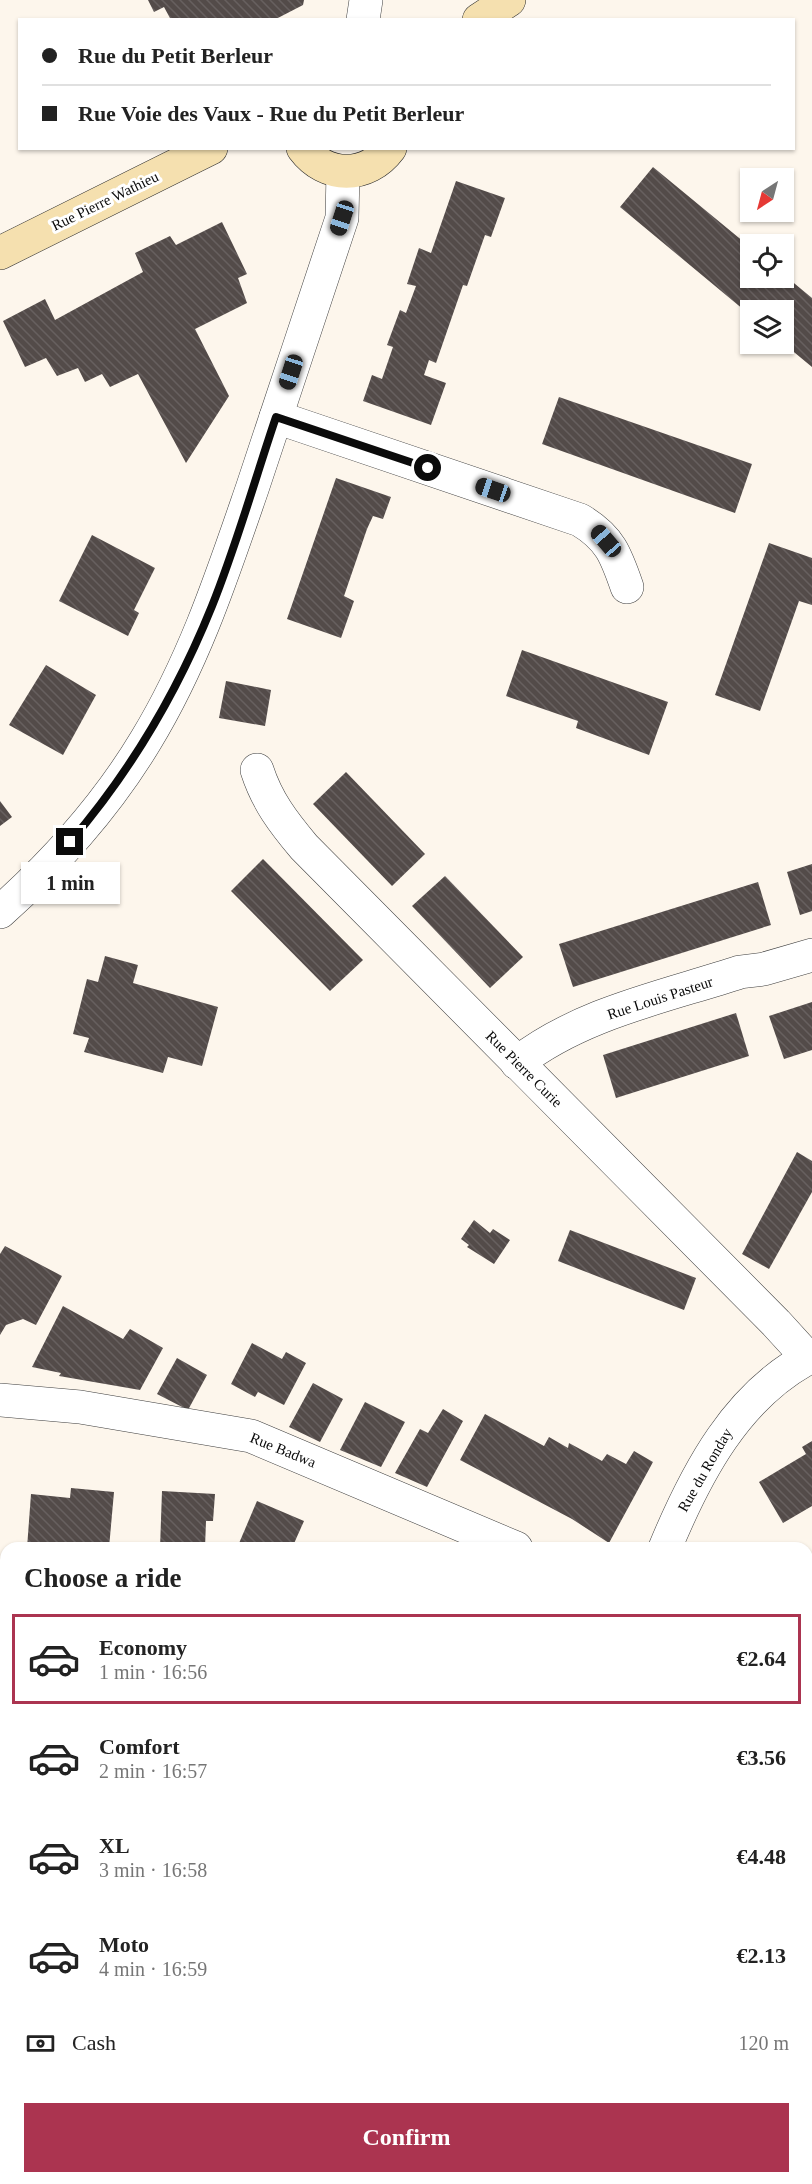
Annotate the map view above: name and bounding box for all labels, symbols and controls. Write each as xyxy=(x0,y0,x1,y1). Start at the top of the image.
text: Rue du Petit Berleur xyxy=(78,43,273,68)
text: Rue Voie des Vaux - Rue du Petit Berleur xyxy=(78,101,464,126)
street label: Rue Pierre Wathieu xyxy=(49,168,161,234)
north arrow xyxy=(740,168,794,222)
map controls xyxy=(740,168,794,354)
car xyxy=(328,198,356,238)
button: locate xyxy=(740,234,794,288)
button: layers xyxy=(740,300,794,354)
car xyxy=(277,352,305,392)
route start xyxy=(414,454,441,481)
car xyxy=(473,476,513,504)
car xyxy=(587,522,625,560)
route end xyxy=(56,828,83,855)
callout: 1 min xyxy=(20,863,119,905)
text: 1 min xyxy=(46,872,95,894)
street label: Rue Louis Pasteur xyxy=(605,973,715,1023)
street label: Rue Pierre Curie xyxy=(483,1028,566,1111)
street label: Rue du Ronday xyxy=(675,1425,736,1514)
street label: Rue Badwa xyxy=(248,1430,319,1471)
text: Choose a ride xyxy=(24,1563,182,1593)
icon: car xyxy=(27,1632,81,1686)
text: Economy xyxy=(99,1635,187,1660)
text: €2.64 xyxy=(737,1646,786,1671)
text: 1 min · 16:56 xyxy=(99,1661,207,1683)
icon: car xyxy=(27,1731,81,1785)
text: Comfort xyxy=(99,1734,180,1759)
text: €3.56 xyxy=(737,1745,786,1770)
text: 2 min · 16:57 xyxy=(99,1760,207,1782)
icon: car xyxy=(27,1830,81,1884)
text: XL xyxy=(99,1833,130,1858)
text: €4.48 xyxy=(737,1844,786,1869)
text: 3 min · 16:58 xyxy=(99,1859,207,1881)
icon: car xyxy=(27,1929,81,1983)
text: Moto xyxy=(99,1932,149,1957)
text: €2.13 xyxy=(737,1943,786,1968)
text: 4 min · 16:59 xyxy=(99,1958,207,1980)
icon: cash xyxy=(24,2027,57,2060)
text: Cash xyxy=(72,2030,116,2055)
text: 120 m xyxy=(738,2032,789,2054)
button: Confirm xyxy=(24,2103,789,2172)

